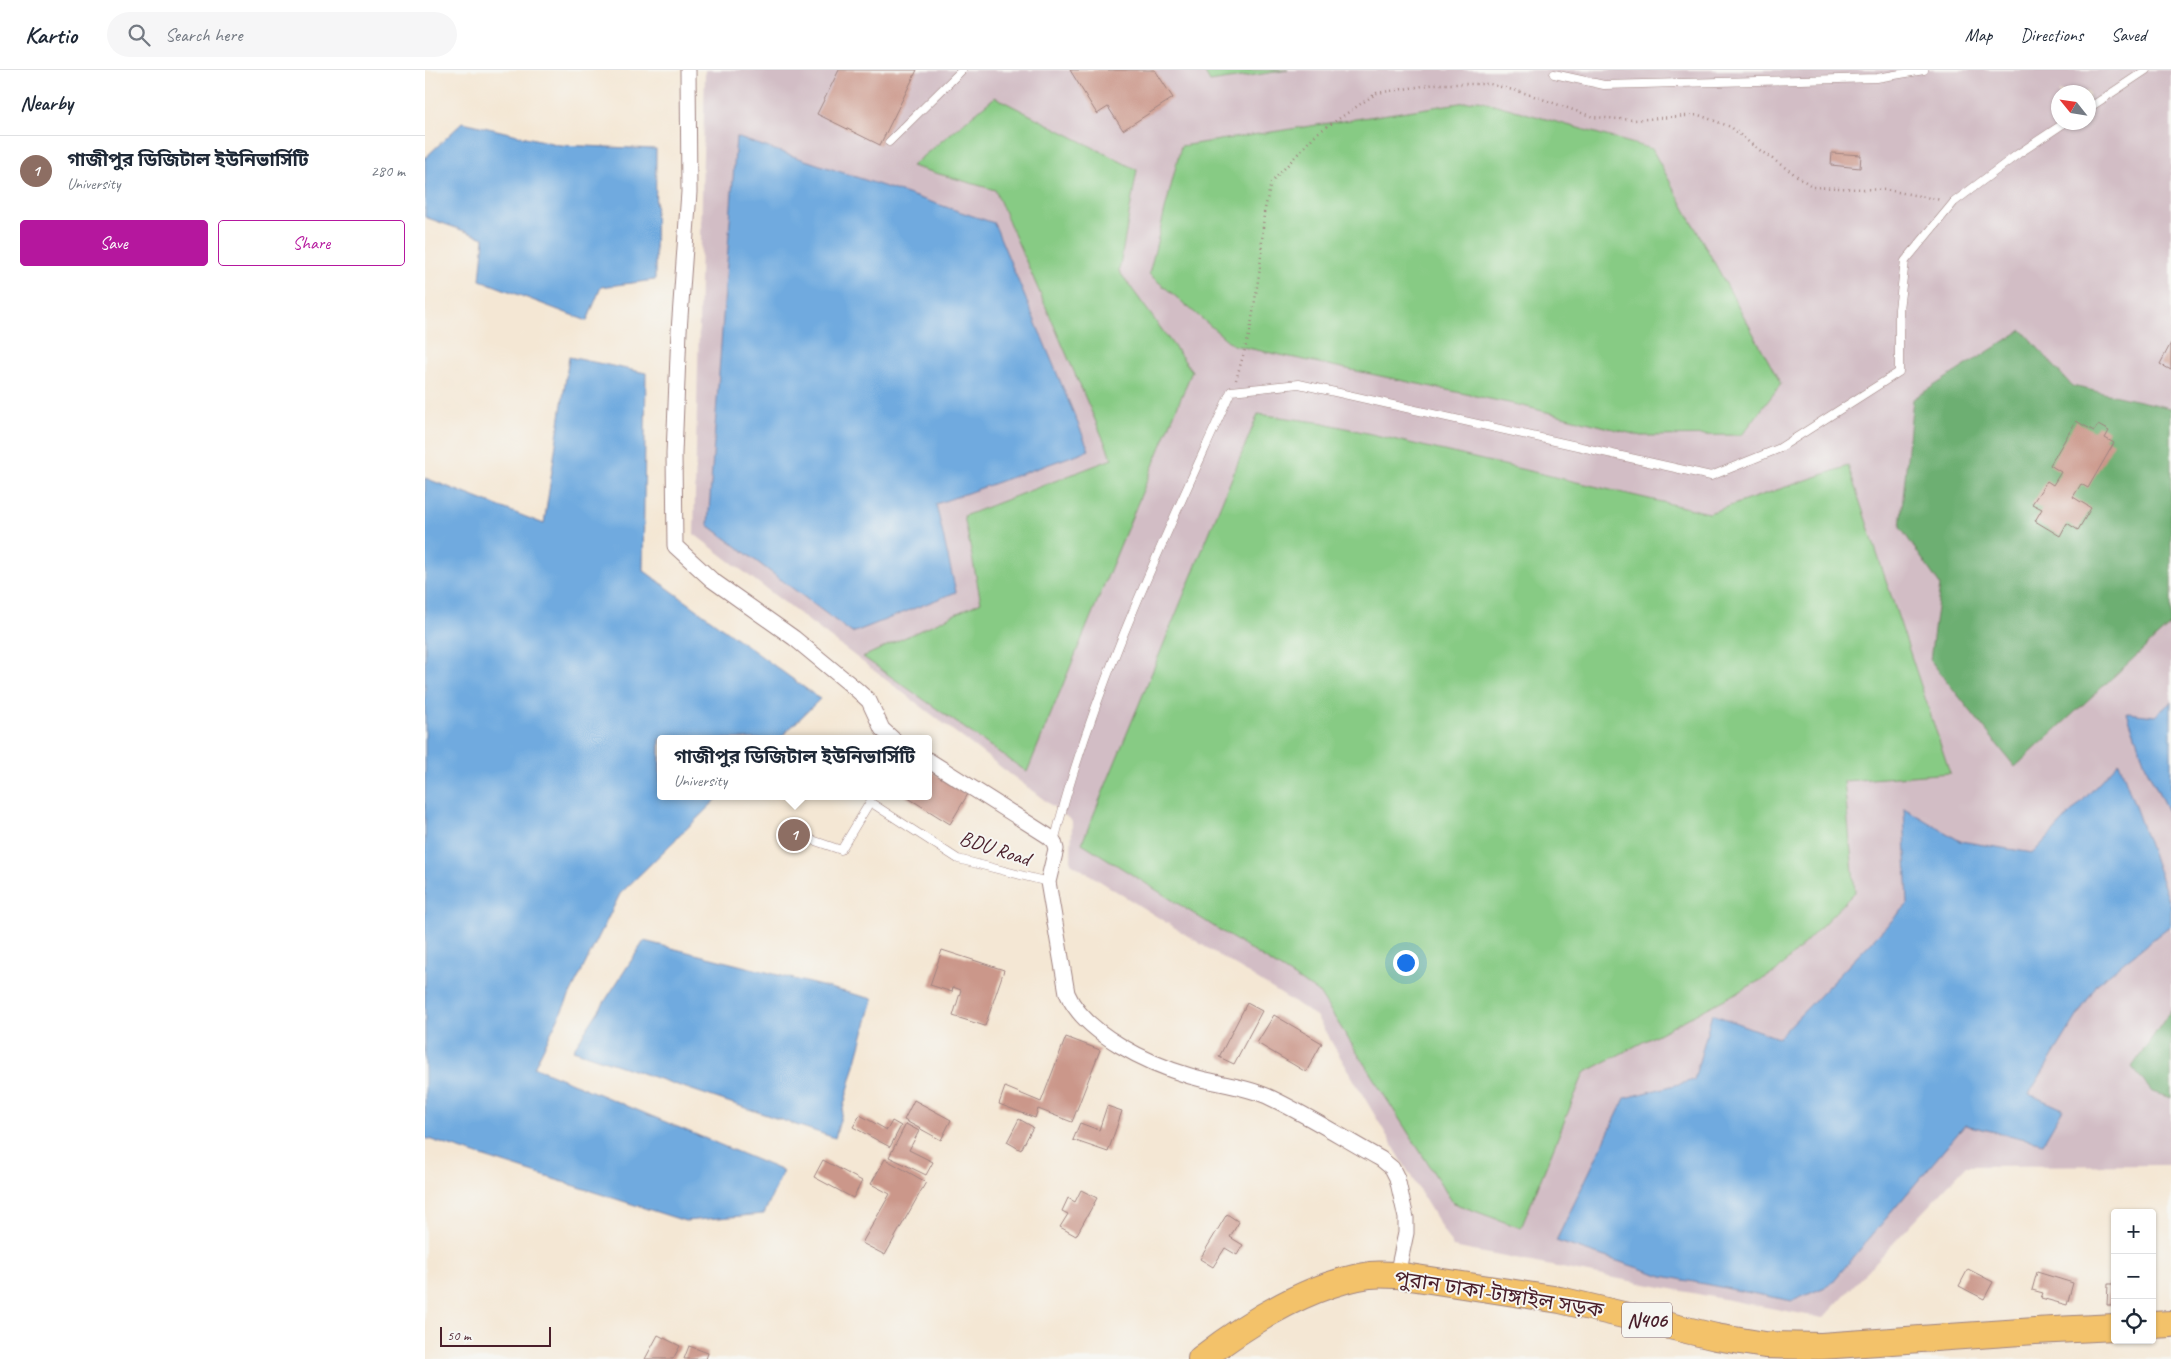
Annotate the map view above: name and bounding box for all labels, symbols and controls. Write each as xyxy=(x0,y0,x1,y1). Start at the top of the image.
search box xyxy=(107,12,457,57)
text: Kartio xyxy=(25,20,77,50)
icon: search xyxy=(125,21,153,49)
text: Search here xyxy=(165,23,242,47)
text: Map xyxy=(1965,24,1992,46)
text: Directions xyxy=(2020,24,2083,46)
text: Saved xyxy=(2111,24,2146,46)
north arrow xyxy=(2051,85,2096,130)
text: Nearby xyxy=(20,90,73,116)
text: গাজীপুর ডিজিটাল ইউনিভার্সিটি xyxy=(67,148,309,172)
text: 1 xyxy=(32,161,40,181)
text: 280 m xyxy=(371,161,405,181)
text: University xyxy=(67,174,120,194)
button: Save xyxy=(20,220,208,266)
button: Share xyxy=(218,220,405,266)
popup xyxy=(657,735,932,800)
text: গাজীপুর ডিজিটাল ইউনিভার্সিটি xyxy=(674,745,915,769)
text: University xyxy=(674,771,727,791)
pin: 1 xyxy=(778,816,810,854)
street label: BDU Road xyxy=(956,824,1037,873)
your location xyxy=(1393,950,1419,976)
map controls xyxy=(2111,1209,2156,1344)
button: + xyxy=(2111,1209,2156,1254)
button: − xyxy=(2111,1254,2156,1299)
street label: পুরান ঢাকা-টাঙ্গাইল সড়ক xyxy=(1393,1265,1606,1324)
button: locate xyxy=(2111,1299,2156,1344)
road number: N406 xyxy=(1622,1302,1672,1338)
scale bar xyxy=(440,1324,551,1347)
text: 50 m xyxy=(447,1327,471,1344)

